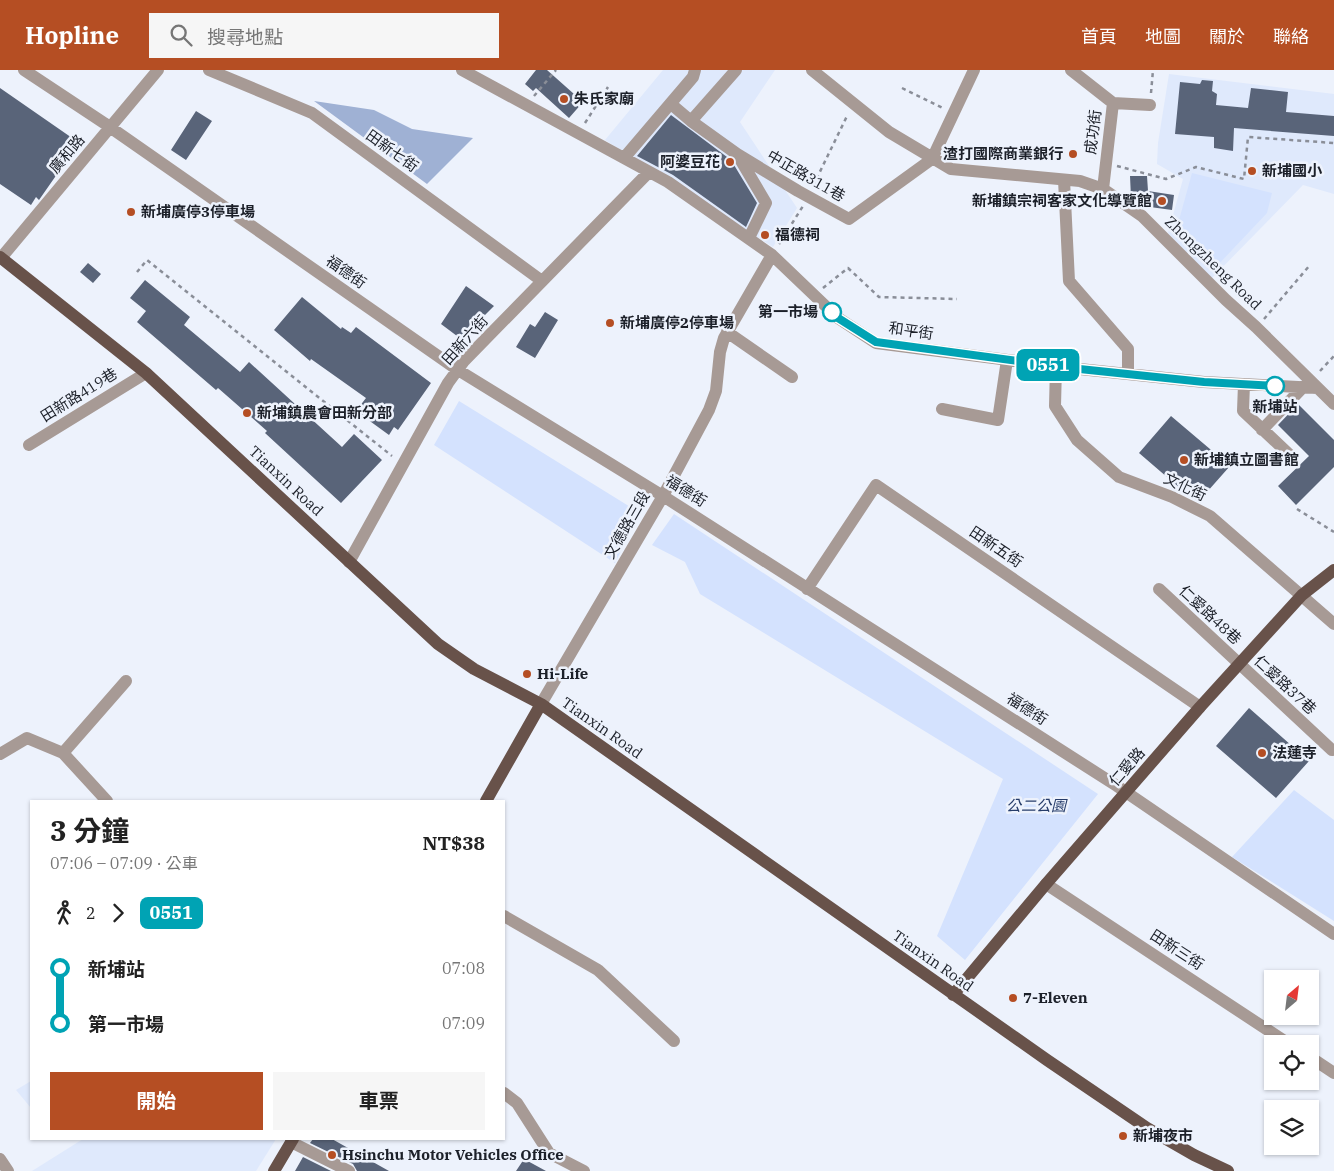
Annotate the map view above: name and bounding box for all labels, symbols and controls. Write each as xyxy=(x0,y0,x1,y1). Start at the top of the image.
search box xyxy=(149,13,499,58)
text: Hopline xyxy=(25,19,119,51)
icon: search xyxy=(167,21,195,49)
text: 搜尋地點 xyxy=(207,25,283,49)
text: 首頁 xyxy=(1081,25,1117,48)
text: 地圖 xyxy=(1145,25,1181,48)
text: 關於 xyxy=(1209,25,1245,48)
text: 聯絡 xyxy=(1273,25,1309,48)
place label: 朱氏家廟 xyxy=(574,89,634,108)
marker: 朱氏家廟 xyxy=(558,93,570,105)
street label: 成功街 xyxy=(1080,108,1105,155)
street label: 田新七街 xyxy=(362,125,422,176)
street label: 廣和路 xyxy=(45,130,88,177)
place label: 渣打國際商業銀行 xyxy=(943,144,1063,163)
street label: 中正路311巷 xyxy=(764,146,849,206)
marker: 渣打國際商業銀行 xyxy=(1067,148,1079,160)
place label: 阿婆豆花 xyxy=(660,152,720,171)
marker: 阿婆豆花 xyxy=(724,156,736,168)
place label: 新埔國小 xyxy=(1262,161,1323,180)
marker: 新埔國小 xyxy=(1246,165,1258,177)
place label: 新埔鎮宗祠客家文化導覽館 xyxy=(972,191,1152,210)
marker: 新埔鎮宗祠客家文化導覽館 xyxy=(1156,195,1168,207)
place label: 新埔廣停3停車場 xyxy=(141,202,255,221)
marker: 新埔廣停3停車場 xyxy=(125,206,137,218)
street label: Zhongzheng Road xyxy=(1161,212,1266,314)
place label: 福德祠 xyxy=(775,225,820,244)
marker: 福德祠 xyxy=(759,229,771,241)
street label: 福德街 xyxy=(322,251,370,292)
place label: 第一市場 xyxy=(758,302,818,321)
marker: 第一市場 xyxy=(822,302,842,322)
street label: 田新六街 xyxy=(437,311,492,368)
place label: 新埔廣停2停車場 xyxy=(620,313,734,332)
marker: 新埔廣停2停車場 xyxy=(604,317,616,329)
street label: 和平街 xyxy=(887,318,935,343)
line badge: 0551 xyxy=(1013,349,1083,381)
text: 0551 xyxy=(1026,353,1070,376)
street label: 田新路419巷 xyxy=(37,363,121,426)
marker: 新埔站 xyxy=(1265,376,1285,396)
place label: 新埔站 xyxy=(1252,397,1298,416)
place label: 新埔鎮農會田新分部 xyxy=(257,403,392,422)
marker: 新埔鎮農會田新分部 xyxy=(241,407,253,419)
street label: Tianxin Road xyxy=(245,442,327,520)
place label: 新埔鎮立圖書館 xyxy=(1194,450,1299,469)
marker: 新埔鎮立圖書館 xyxy=(1178,454,1190,466)
street label: 文化街 xyxy=(1161,468,1210,505)
street label: 福德街 xyxy=(662,471,710,511)
street label: 文德路三段 xyxy=(600,488,654,562)
street label: 田新五街 xyxy=(966,522,1026,571)
street label: 仁愛路48巷 xyxy=(1175,581,1245,648)
street label: 仁愛路37巷 xyxy=(1250,651,1320,718)
place label: Hi-Life xyxy=(537,664,588,683)
marker: Hi-Life xyxy=(521,668,533,680)
street label: 福德街 xyxy=(1003,688,1051,729)
street label: Tianxin Road xyxy=(558,693,646,762)
street label: 仁愛路 xyxy=(1105,743,1149,790)
place label: 法蓮寺 xyxy=(1272,743,1317,762)
marker: 法蓮寺 xyxy=(1256,747,1268,759)
park label: 公二公園 xyxy=(1006,796,1068,815)
text: 3 分鐘 xyxy=(50,812,129,849)
text: NT$38 xyxy=(422,831,485,855)
text: 07:06 – 07:09 · 公車 xyxy=(50,853,197,873)
icon: walk xyxy=(50,899,78,927)
icon: forward xyxy=(104,899,132,927)
text: 0551 xyxy=(150,901,193,924)
text: 2 xyxy=(86,903,96,923)
street label: 田新三街 xyxy=(1147,925,1208,974)
street label: Tianxin Road xyxy=(889,926,977,995)
text: 新埔站 xyxy=(88,957,145,981)
text: 07:08 xyxy=(442,958,485,978)
north arrow xyxy=(1264,970,1319,1025)
map controls xyxy=(1264,970,1319,1155)
place label: 7-Eleven xyxy=(1023,988,1088,1007)
marker: 7-Eleven xyxy=(1007,992,1019,1004)
text: 第一市場 xyxy=(88,1012,164,1036)
text: 07:09 xyxy=(442,1013,485,1033)
button: locate xyxy=(1264,1035,1319,1090)
button: 開始 xyxy=(50,1072,263,1130)
button: 車票 xyxy=(273,1072,485,1130)
button: layers xyxy=(1264,1100,1319,1155)
place label: 新埔夜市 xyxy=(1133,1126,1193,1145)
marker: 新埔夜市 xyxy=(1117,1130,1129,1142)
place label: Hsinchu Motor Vehicles Office xyxy=(342,1145,564,1164)
marker: Hsinchu Motor Vehicles Office xyxy=(326,1149,338,1161)

